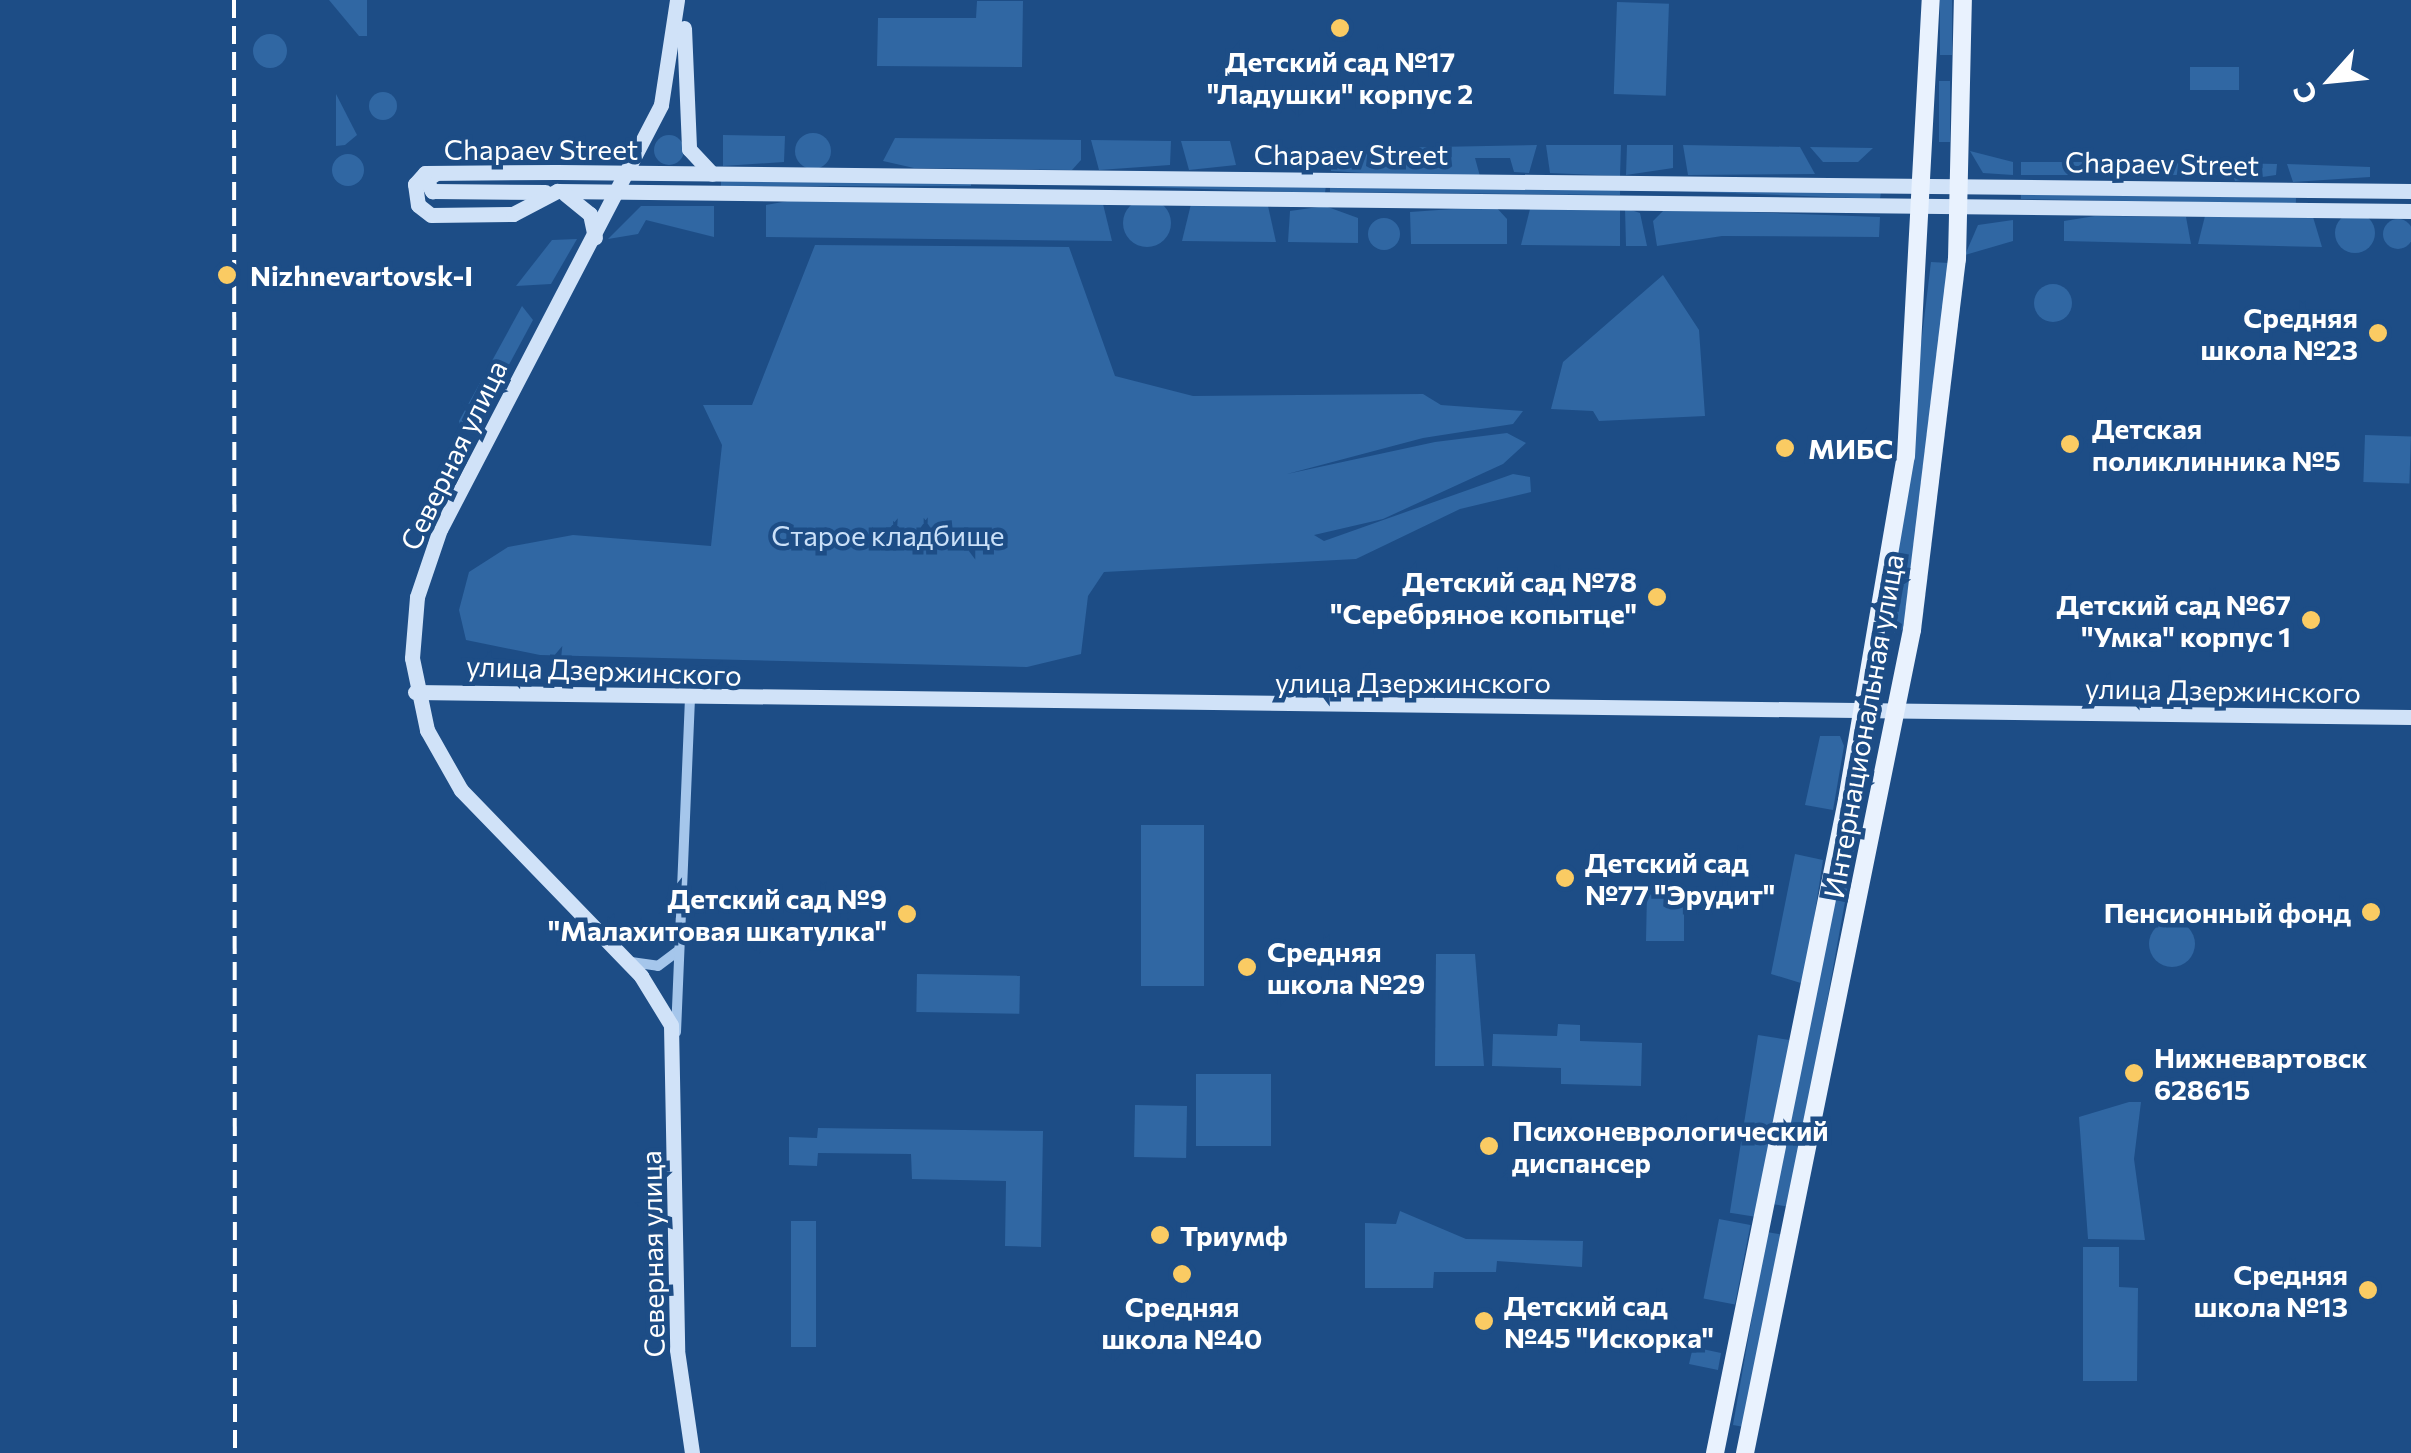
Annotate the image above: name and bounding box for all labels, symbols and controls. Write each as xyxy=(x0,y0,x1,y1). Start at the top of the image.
marker: Детский сад №17 "Ладушки" корпус 2 xyxy=(1329,17,1351,39)
north arrow xyxy=(2281,30,2381,130)
place label: Детский сад №17 "Ладушки" корпус 2 xyxy=(1207,44,1473,110)
text: С xyxy=(2285,77,2324,110)
street label: Chapaev Street xyxy=(444,132,638,166)
street label: Chapaev Street xyxy=(1254,137,1448,171)
street label: Chapaev Street xyxy=(2065,145,2259,181)
place label: Nizhnevartovsk-I xyxy=(250,258,473,292)
marker: Nizhnevartovsk-I xyxy=(214,262,240,288)
place label: Средняя школа №23 xyxy=(2201,300,2358,366)
marker: Средняя школа №23 xyxy=(2367,322,2389,344)
street label: Северная улица xyxy=(393,355,513,555)
place label: Детская поликлинника №5 xyxy=(2092,411,2341,477)
place label: МИБС xyxy=(1808,431,1893,465)
marker: Детская поликлинника №5 xyxy=(2057,431,2083,457)
marker: МИБС xyxy=(1772,435,1798,461)
park label: Старое кладбище xyxy=(771,518,1005,552)
street label: Интернациональная улица xyxy=(1816,551,1910,901)
place label: Детский сад №78 "Серебряное копытце" xyxy=(1330,564,1637,630)
marker: Детский сад №78 "Серебряное копытце" xyxy=(1646,586,1668,608)
place label: Детский сад №67 "Умка" корпус 1 xyxy=(2056,587,2291,653)
marker: Детский сад №67 "Умка" корпус 1 xyxy=(2300,609,2322,631)
street label: улица Дзержинского xyxy=(466,648,742,692)
street label: улица Дзержинского xyxy=(1275,665,1551,699)
street label: улица Дзержинского xyxy=(2085,671,2361,709)
place label: Детский сад №77 "Эрудит" xyxy=(1585,845,1775,911)
marker: Детский сад №77 "Эрудит" xyxy=(1554,867,1576,889)
place label: Детский сад №9 "Малахитовая шкатулка" xyxy=(548,881,887,947)
place label: Пенсионный фонд xyxy=(2104,895,2351,929)
marker: Пенсионный фонд xyxy=(2360,901,2382,923)
marker: Детский сад №9 "Малахитовая шкатулка" xyxy=(896,903,918,925)
place label: Средняя школа №29 xyxy=(1267,934,1425,1000)
marker: Средняя школа №29 xyxy=(1236,956,1258,978)
place label: Нижневартовск 628615 xyxy=(2154,1040,2367,1106)
marker: Нижневартовск 628615 xyxy=(2123,1062,2145,1084)
place label: Психоневрологический диспансер xyxy=(1512,1113,1829,1179)
marker: Психоневрологический диспансер xyxy=(1476,1133,1502,1159)
street label: Северная улица xyxy=(633,1150,671,1358)
place label: Триумф xyxy=(1180,1218,1288,1252)
marker: Триумф xyxy=(1149,1224,1171,1246)
place label: Средняя школа №13 xyxy=(2194,1257,2348,1323)
marker: Средняя школа №40 xyxy=(1171,1263,1193,1285)
marker: Средняя школа №13 xyxy=(2357,1279,2379,1301)
place label: Детский сад №45 "Искорка" xyxy=(1504,1288,1714,1354)
place label: Средняя школа №40 xyxy=(1102,1289,1262,1355)
marker: Детский сад №45 "Искорка" xyxy=(1473,1310,1495,1332)

